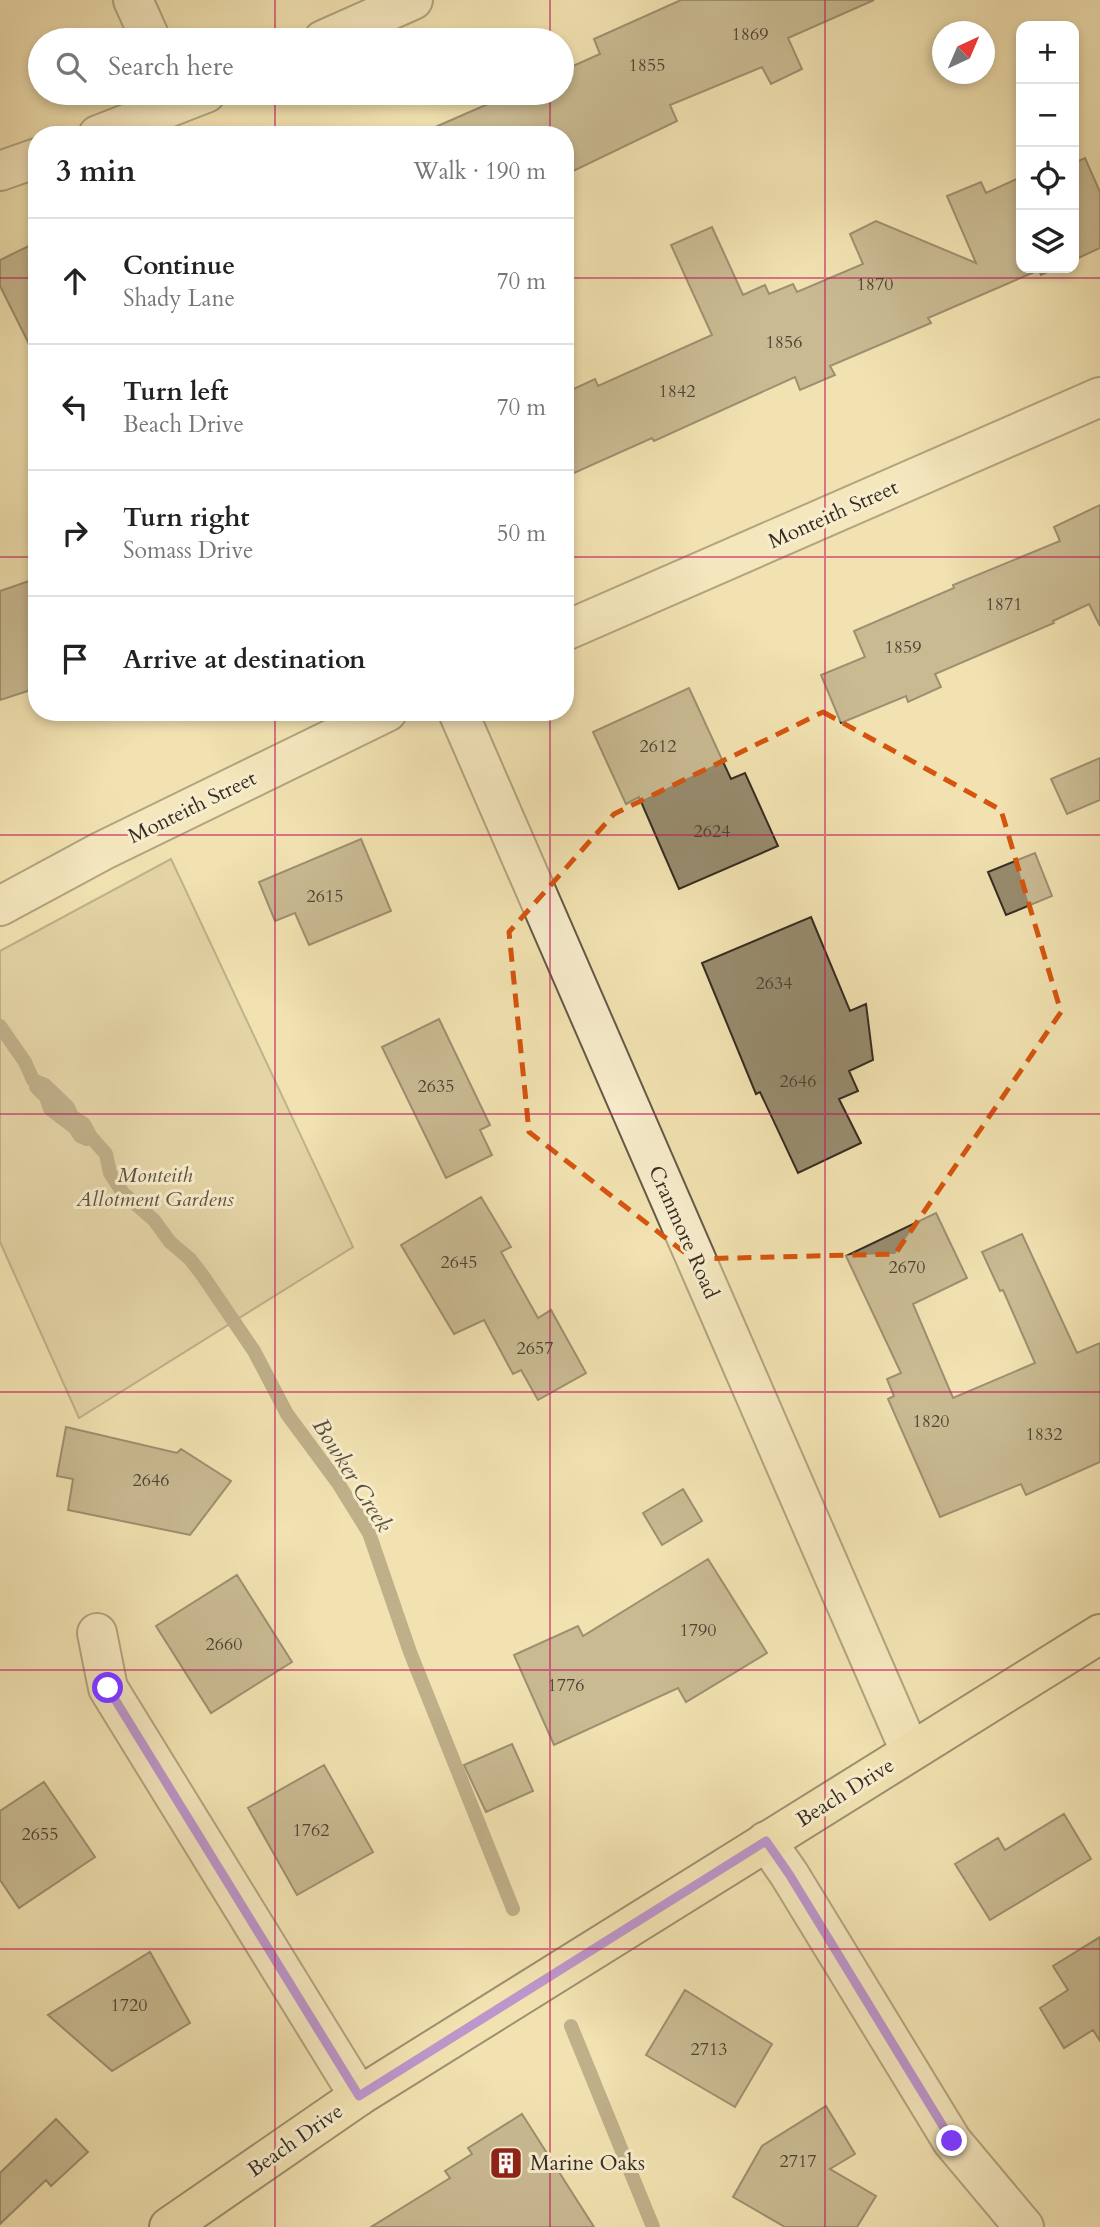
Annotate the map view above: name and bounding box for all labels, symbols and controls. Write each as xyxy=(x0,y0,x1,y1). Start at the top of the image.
north arrow xyxy=(932,21,995,84)
map controls xyxy=(1016,21,1079,273)
button: + xyxy=(1016,21,1079,84)
house number: 1869 xyxy=(732,22,768,47)
search box xyxy=(28,28,574,105)
icon: search xyxy=(52,48,90,86)
text: Search here xyxy=(108,49,234,84)
house number: 1855 xyxy=(629,53,665,78)
button: − xyxy=(1016,84,1079,147)
button: locate xyxy=(1016,147,1079,210)
text: 3 min xyxy=(56,151,136,192)
text: Walk · 190 m xyxy=(413,156,546,187)
button: layers xyxy=(1016,210,1079,273)
text: Continue xyxy=(123,248,235,283)
icon: ahead xyxy=(56,262,94,300)
text: 70 m xyxy=(497,266,546,297)
house number: 1870 xyxy=(857,272,893,297)
text: Shady Lane xyxy=(123,283,235,314)
house number: 1856 xyxy=(766,330,802,355)
text: Turn left xyxy=(123,374,228,409)
house number: 1842 xyxy=(659,379,695,404)
icon: left xyxy=(56,388,94,426)
text: 70 m xyxy=(497,392,546,423)
text: Beach Drive xyxy=(123,409,244,440)
street label: Monteith Street xyxy=(764,473,903,556)
text: Turn right xyxy=(123,500,250,535)
icon: right xyxy=(56,514,94,552)
text: 50 m xyxy=(497,518,546,549)
text: Somass Drive xyxy=(123,535,254,566)
house number: 1871 xyxy=(986,592,1022,617)
house number: 1859 xyxy=(885,635,921,660)
icon: arrive xyxy=(56,640,94,678)
text: Arrive at destination xyxy=(123,642,366,677)
house number: 2612 xyxy=(640,734,676,759)
street label: Monteith Street xyxy=(123,764,262,851)
house number: 2624 xyxy=(694,819,730,844)
house number: 2615 xyxy=(307,884,343,909)
house number: 2634 xyxy=(756,971,792,996)
house number: 2646 xyxy=(780,1069,816,1094)
house number: 2635 xyxy=(418,1074,454,1099)
park label: Monteith Allotment Gardens xyxy=(75,1161,234,1214)
street label: Cranmore Road xyxy=(641,1161,726,1303)
house number: 2645 xyxy=(441,1250,477,1275)
house number: 2670 xyxy=(889,1255,925,1280)
house number: 2657 xyxy=(517,1336,553,1361)
house number: 1820 xyxy=(913,1409,949,1434)
water label: Bowker Creek xyxy=(305,1412,400,1539)
house number: 1832 xyxy=(1026,1422,1062,1447)
house number: 2646 xyxy=(133,1468,169,1493)
house number: 1790 xyxy=(680,1618,716,1643)
house number: 2660 xyxy=(206,1632,242,1657)
route start xyxy=(92,1672,123,1703)
house number: 1776 xyxy=(548,1673,584,1698)
street label: Beach Drive xyxy=(791,1751,900,1834)
house number: 1762 xyxy=(293,1818,329,1843)
house number: 2655 xyxy=(22,1822,58,1847)
house number: 1720 xyxy=(111,1993,147,2018)
house number: 2713 xyxy=(691,2037,727,2062)
street label: Beach Drive xyxy=(242,2097,349,2184)
route end xyxy=(936,2125,967,2156)
building icon: Marine Oaks xyxy=(487,2144,525,2182)
place label: Marine Oaks xyxy=(530,2149,645,2178)
house number: 2717 xyxy=(780,2149,816,2174)

